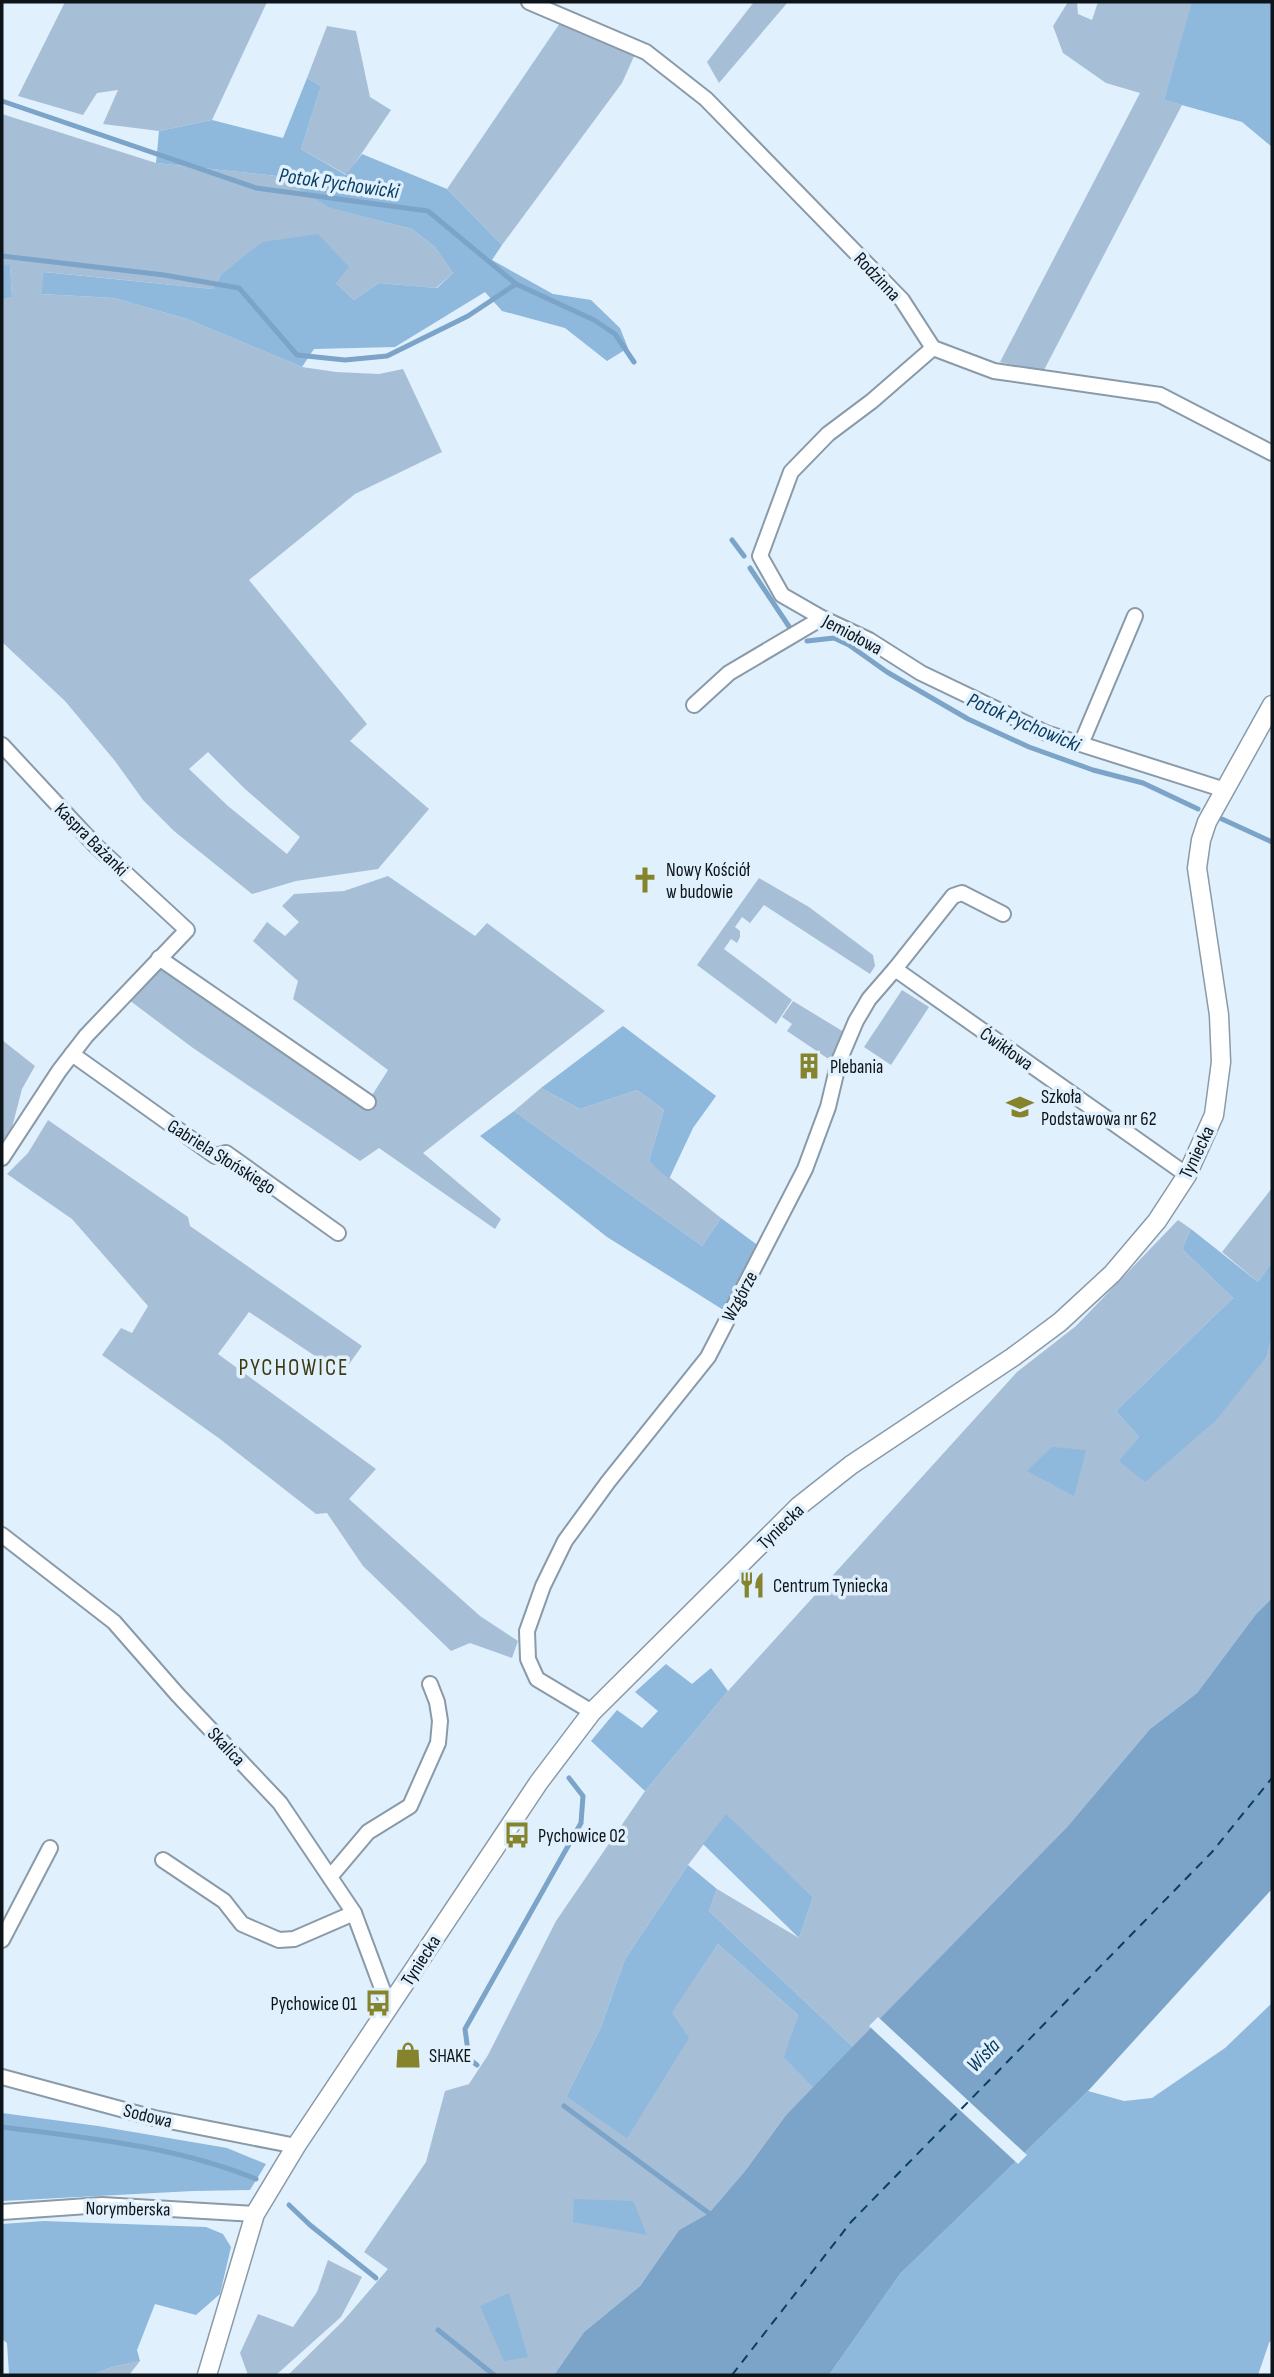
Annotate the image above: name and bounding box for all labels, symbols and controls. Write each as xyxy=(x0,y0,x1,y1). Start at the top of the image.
water label: Potok Pychowicki xyxy=(277,163,402,204)
street label: Rodzinna xyxy=(849,248,905,306)
street label: Jemiołowa xyxy=(818,610,886,661)
water label: Potok Pychowicki xyxy=(963,687,1085,758)
street label: Kaspra Bażanki xyxy=(49,798,133,882)
place label: Nowy Kościół w budowie xyxy=(666,859,751,904)
church icon: Nowy Kościół w budowie xyxy=(630,865,660,895)
street label: Ćwikłowa xyxy=(975,1023,1037,1076)
building icon: Plebania xyxy=(794,1051,824,1081)
place label: Plebania xyxy=(830,1056,883,1079)
place label: Szkoła Podstawowa nr 62 xyxy=(1041,1086,1157,1131)
school or university icon: Szkoła Podstawowa nr 62 xyxy=(1005,1092,1035,1122)
street label: Gabriela Słońskiego xyxy=(163,1115,280,1200)
street label: Tyniecka xyxy=(1175,1123,1220,1183)
street label: Wzgórze xyxy=(718,1267,763,1326)
district label: PYCHOWICE xyxy=(238,1354,350,1382)
street label: Tyniecka xyxy=(753,1499,809,1555)
restaurant icon: Centrum Tyniecka xyxy=(737,1570,767,1600)
place label: Centrum Tyniecka xyxy=(773,1575,888,1598)
street label: Skalica xyxy=(202,1723,250,1771)
bus stop icon: Pychowice 02 xyxy=(502,1820,532,1850)
place label: Pychowice 02 xyxy=(538,1825,626,1848)
street label: Tyniecka xyxy=(396,1931,446,1990)
bus stop icon: Pychowice 01 xyxy=(363,1988,393,2018)
place label: Pychowice 01 xyxy=(271,1993,357,2016)
water label: Wisła xyxy=(962,2033,1006,2077)
shop icon: SHAKE xyxy=(393,2040,423,2070)
place label: SHAKE xyxy=(429,2045,471,2068)
street label: Sodowa xyxy=(121,2099,174,2134)
street label: Norymberska xyxy=(85,2197,171,2222)

